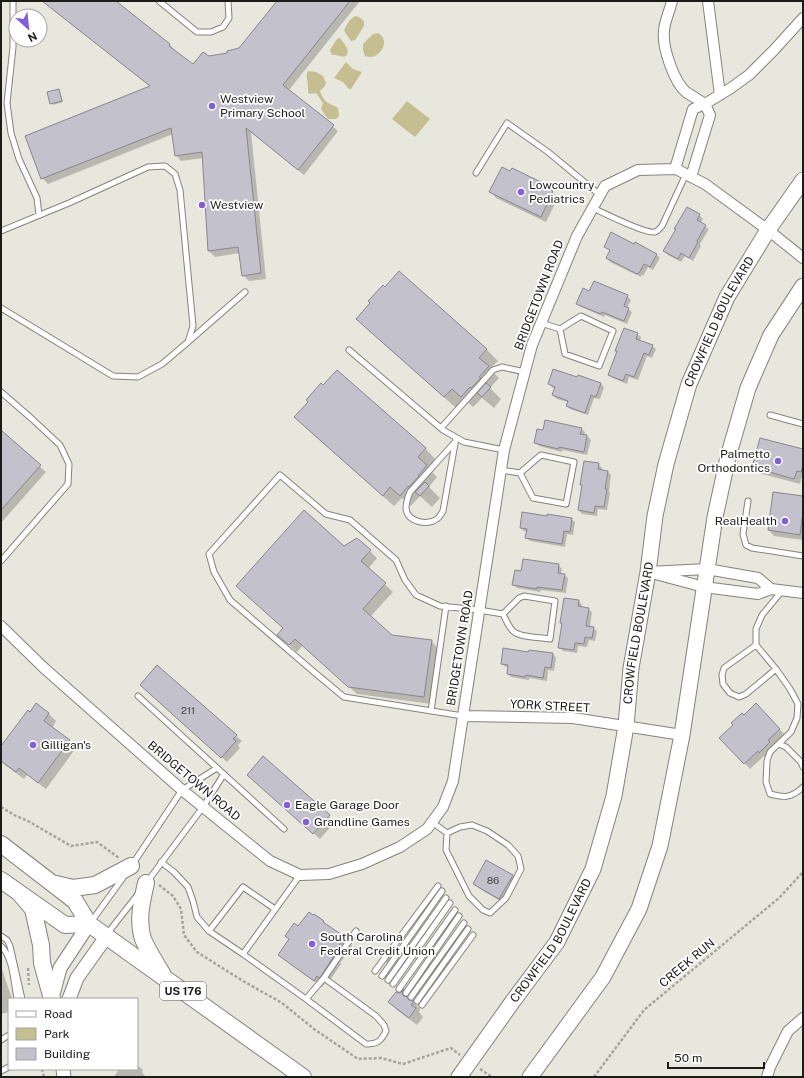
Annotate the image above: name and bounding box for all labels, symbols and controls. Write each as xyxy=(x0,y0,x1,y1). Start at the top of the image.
north arrow xyxy=(8,8,48,48)
text: N xyxy=(26,30,39,44)
place label: Westview Primary School xyxy=(220,92,305,120)
marker: Westview Primary School xyxy=(207,101,217,111)
place label: Lowcountry Pediatrics xyxy=(529,178,595,206)
marker: Lowcountry Pediatrics xyxy=(516,187,526,197)
place label: Westview xyxy=(210,198,264,212)
marker: Westview xyxy=(197,200,207,210)
street label: BRIDGETOWN ROAD xyxy=(512,238,566,352)
street label: CROWFIELD BOULEVARD xyxy=(682,254,757,389)
place label: Palmetto Orthodontics xyxy=(698,447,770,475)
marker: Palmetto Orthodontics xyxy=(773,456,783,466)
place label: RealHealth xyxy=(715,514,777,528)
marker: RealHealth xyxy=(780,516,790,526)
street label: CROWFIELD BOULEVARD xyxy=(621,561,656,705)
street label: BRIDGETOWN ROAD xyxy=(444,589,476,707)
street label: YORK STREET xyxy=(510,697,590,715)
house number: 211 xyxy=(181,704,195,716)
place label: Gilligan's xyxy=(41,738,91,752)
street label: BRIDGETOWN ROAD xyxy=(145,738,243,824)
marker: Gilligan's xyxy=(28,740,38,750)
place label: Eagle Garage Door xyxy=(295,798,400,812)
marker: Eagle Garage Door xyxy=(282,800,292,810)
place label: Grandline Games xyxy=(314,815,410,829)
marker: Grandline Games xyxy=(301,817,311,827)
house number: 86 xyxy=(487,874,499,886)
street label: CROWFIELD BOULEVARD xyxy=(507,876,594,1005)
place label: South Carolina Federal Credit Union xyxy=(320,930,435,958)
street label: CREEK RUN xyxy=(656,936,718,990)
marker: South Carolina Federal Credit Union xyxy=(307,939,317,949)
road number: US 176 xyxy=(160,982,206,1000)
legend xyxy=(8,998,138,1070)
text: Road xyxy=(44,1007,72,1021)
text: Park xyxy=(44,1027,70,1041)
scale bar xyxy=(668,1044,764,1070)
text: Building xyxy=(44,1047,90,1061)
text: 50 m xyxy=(674,1051,702,1065)

